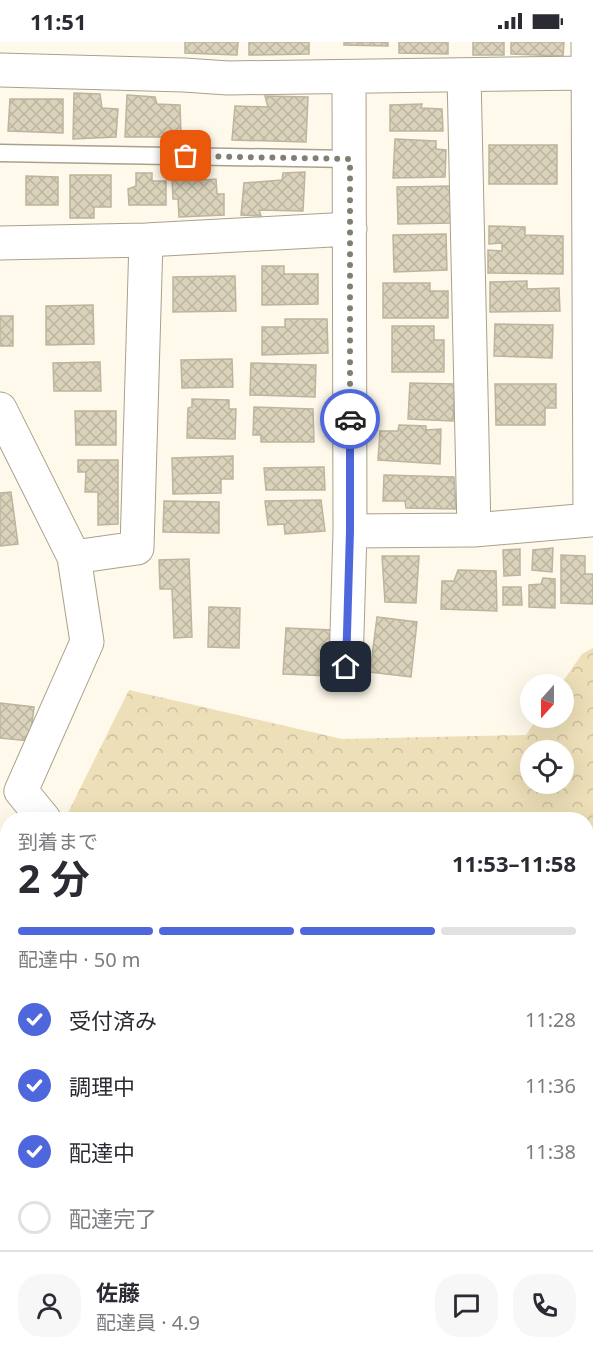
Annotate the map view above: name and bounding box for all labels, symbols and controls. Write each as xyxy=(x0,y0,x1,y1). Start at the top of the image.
text: 11:51 xyxy=(30,6,87,36)
pin xyxy=(160,130,211,181)
icon: bag xyxy=(169,139,202,172)
courier xyxy=(320,389,380,449)
icon: car xyxy=(334,403,367,436)
pin xyxy=(320,641,371,692)
icon: home xyxy=(329,650,362,683)
north arrow xyxy=(520,674,574,728)
map controls xyxy=(520,674,574,794)
button: locate xyxy=(520,740,574,794)
text: 到着まで xyxy=(18,828,98,855)
text: 11:53–11:58 xyxy=(452,848,576,878)
text: 2 分 xyxy=(18,851,89,904)
text: 配達中 · 50 m xyxy=(18,946,141,973)
icon: check xyxy=(18,1003,51,1036)
text: 受付済み xyxy=(69,1005,157,1035)
text: 11:28 xyxy=(525,1006,576,1033)
icon: check xyxy=(18,1069,51,1102)
text: 調理中 xyxy=(69,1071,135,1101)
text: 11:36 xyxy=(525,1072,576,1099)
icon: check xyxy=(18,1135,51,1168)
text: 配達中 xyxy=(69,1137,135,1167)
text: 11:38 xyxy=(525,1138,576,1165)
text: 配達完了 xyxy=(69,1203,157,1233)
button: person xyxy=(18,1274,81,1337)
button: chat xyxy=(435,1274,498,1337)
button: phone xyxy=(513,1274,576,1337)
text: 佐藤 xyxy=(96,1277,140,1307)
text: 配達員 · 4.9 xyxy=(96,1309,200,1336)

